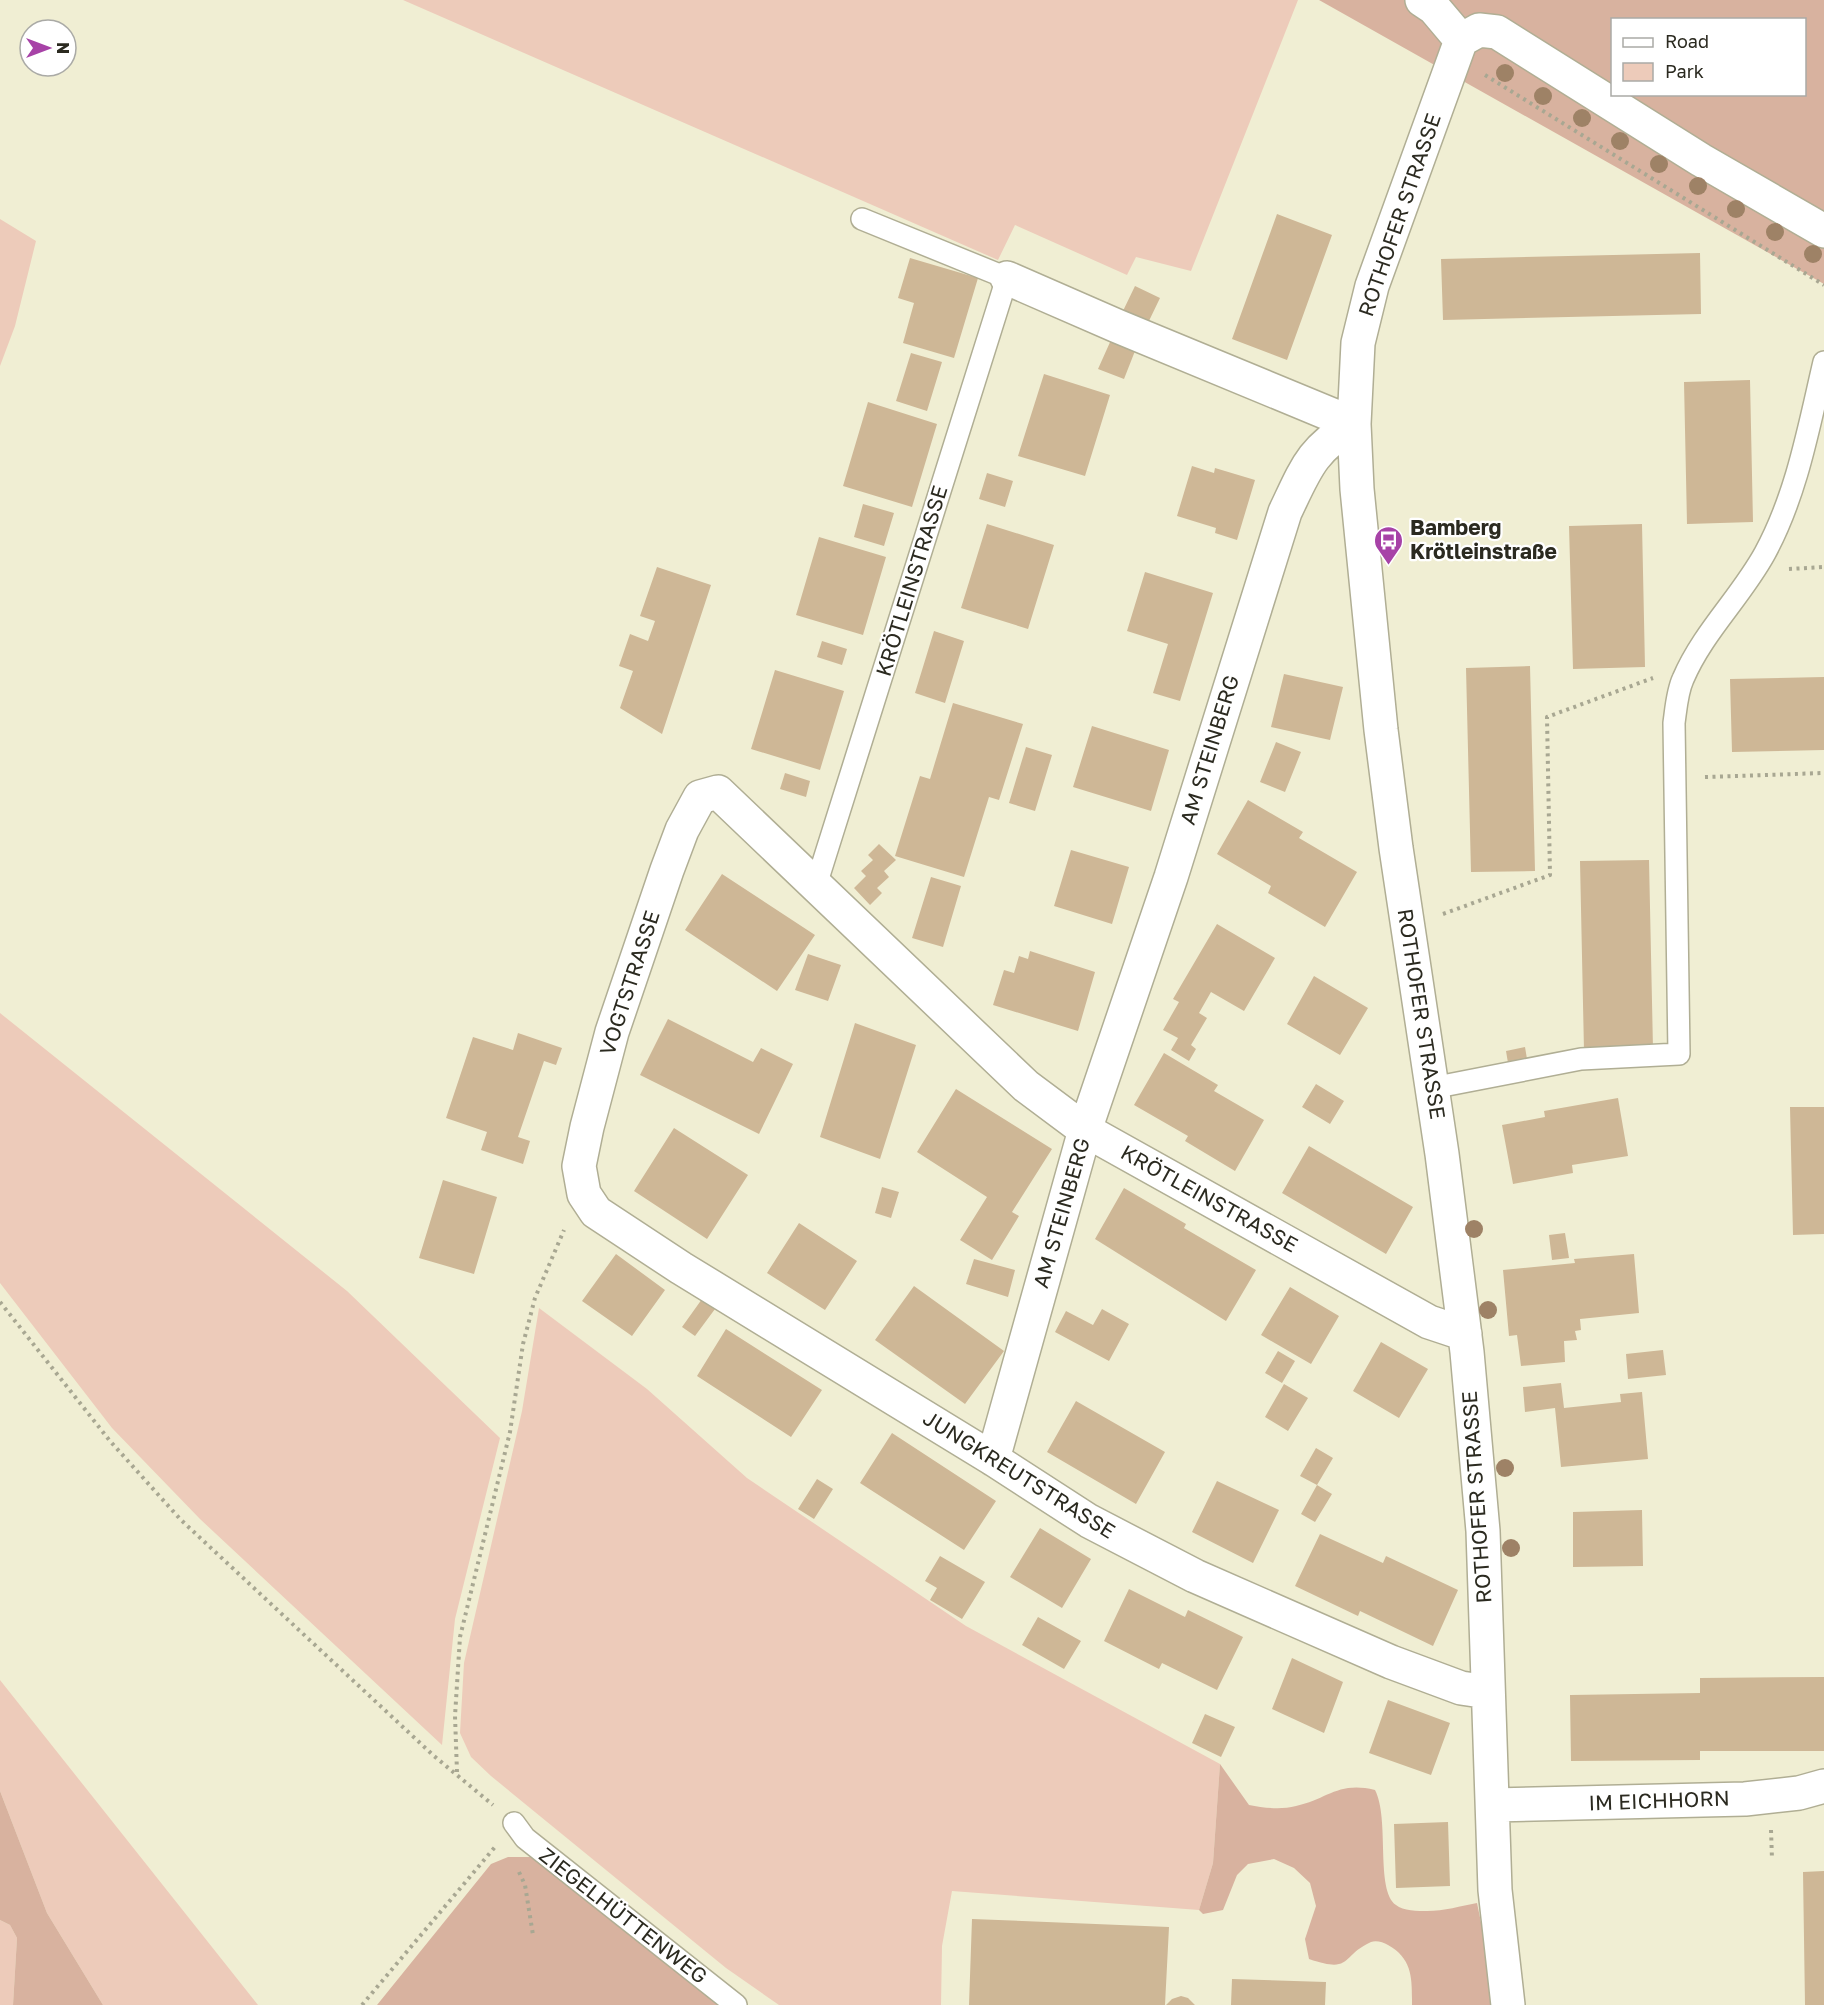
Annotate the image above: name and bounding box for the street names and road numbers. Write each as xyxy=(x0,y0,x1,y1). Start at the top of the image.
street label: ROTHOFER STRASSE xyxy=(1352,110,1446,320)
street label: KRÖTLEINSTRASSE xyxy=(870,482,952,679)
street label: AM STEINBERG xyxy=(1174,672,1244,828)
street label: VOGTSTRASSE xyxy=(593,907,665,1058)
street label: ROTHOFER STRASSE xyxy=(1392,907,1451,1121)
street label: AM STEINBERG xyxy=(1027,1135,1095,1291)
street label: KRÖTLEINSTRASSE xyxy=(1116,1139,1303,1258)
street label: ROTHOFER STRASSE xyxy=(1456,1390,1496,1604)
street label: JUNGKREUTSTRASSE xyxy=(919,1404,1120,1544)
street label: IM EICHHORN xyxy=(1588,1785,1730,1815)
street label: ZIEGELHÜTTENWEG xyxy=(534,1842,713,1989)

